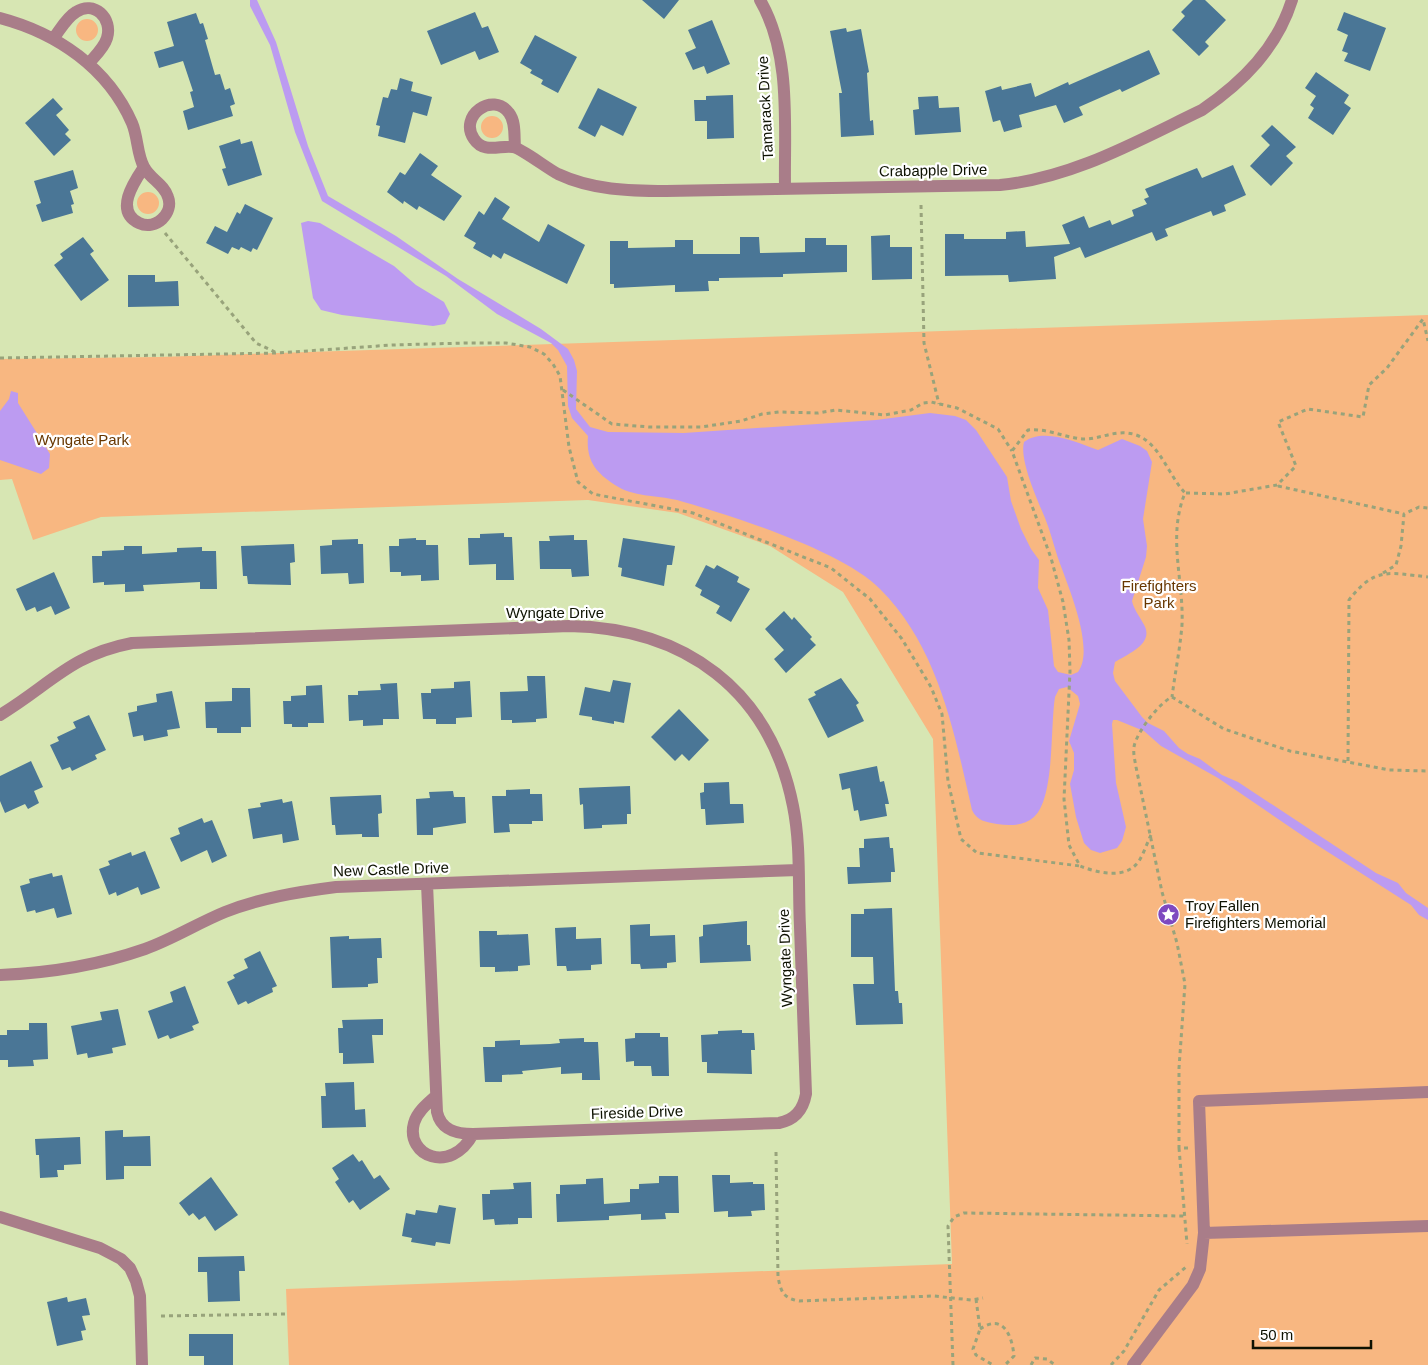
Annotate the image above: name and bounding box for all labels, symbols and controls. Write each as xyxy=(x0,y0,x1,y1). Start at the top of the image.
street label: Tamarack Drive xyxy=(754,56,776,160)
street label: Crabapple Drive xyxy=(879,161,987,179)
park label: Wyngate Park xyxy=(35,431,130,448)
park label: Firefighters Park xyxy=(1121,577,1197,611)
street label: Wyngate Drive xyxy=(506,604,604,621)
street label: New Castle Drive xyxy=(333,858,449,880)
place label: Troy Fallen Firefighters Memorial xyxy=(1185,897,1326,931)
place icon: Troy Fallen Firefighters Memorial xyxy=(1157,902,1181,926)
street label: Wyngate Drive xyxy=(775,909,795,1007)
street label: Fireside Drive xyxy=(590,1102,684,1122)
scale bar xyxy=(1253,1318,1370,1350)
text: 50 m xyxy=(1260,1326,1293,1343)

